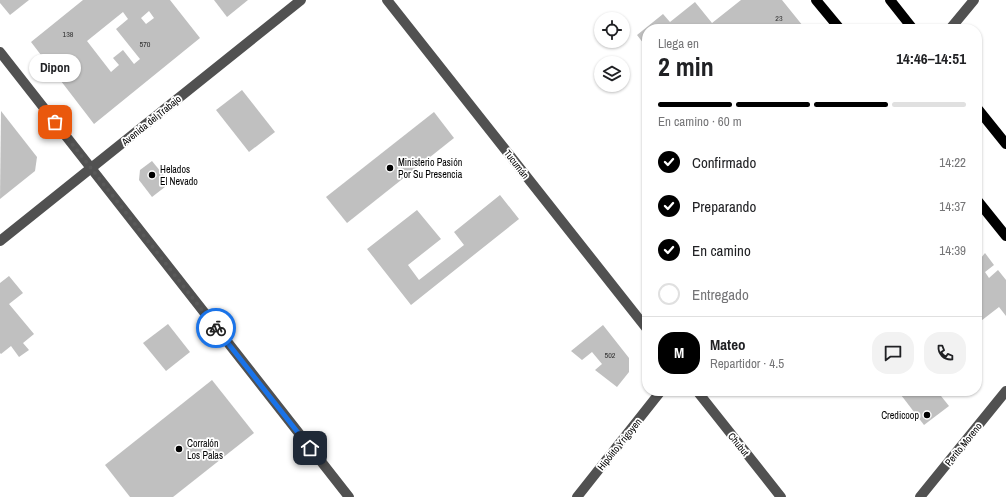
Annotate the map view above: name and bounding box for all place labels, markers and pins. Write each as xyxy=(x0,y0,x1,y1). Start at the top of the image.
callout: Dipon xyxy=(29,54,81,82)
pin xyxy=(38,105,72,139)
place label: Ministerio Pasión Por Su Presencia xyxy=(398,156,463,181)
place label: Helados El Nevado xyxy=(160,163,198,188)
marker: Ministerio Pasión Por Su Presencia xyxy=(385,163,395,173)
marker: Helados El Nevado xyxy=(147,170,157,180)
place label: Credicoop xyxy=(881,409,919,422)
marker: Credicoop xyxy=(922,410,932,420)
pin xyxy=(293,431,327,465)
place label: Corralón Los Palas xyxy=(187,437,223,462)
marker: Corralón Los Palas xyxy=(174,444,184,454)

